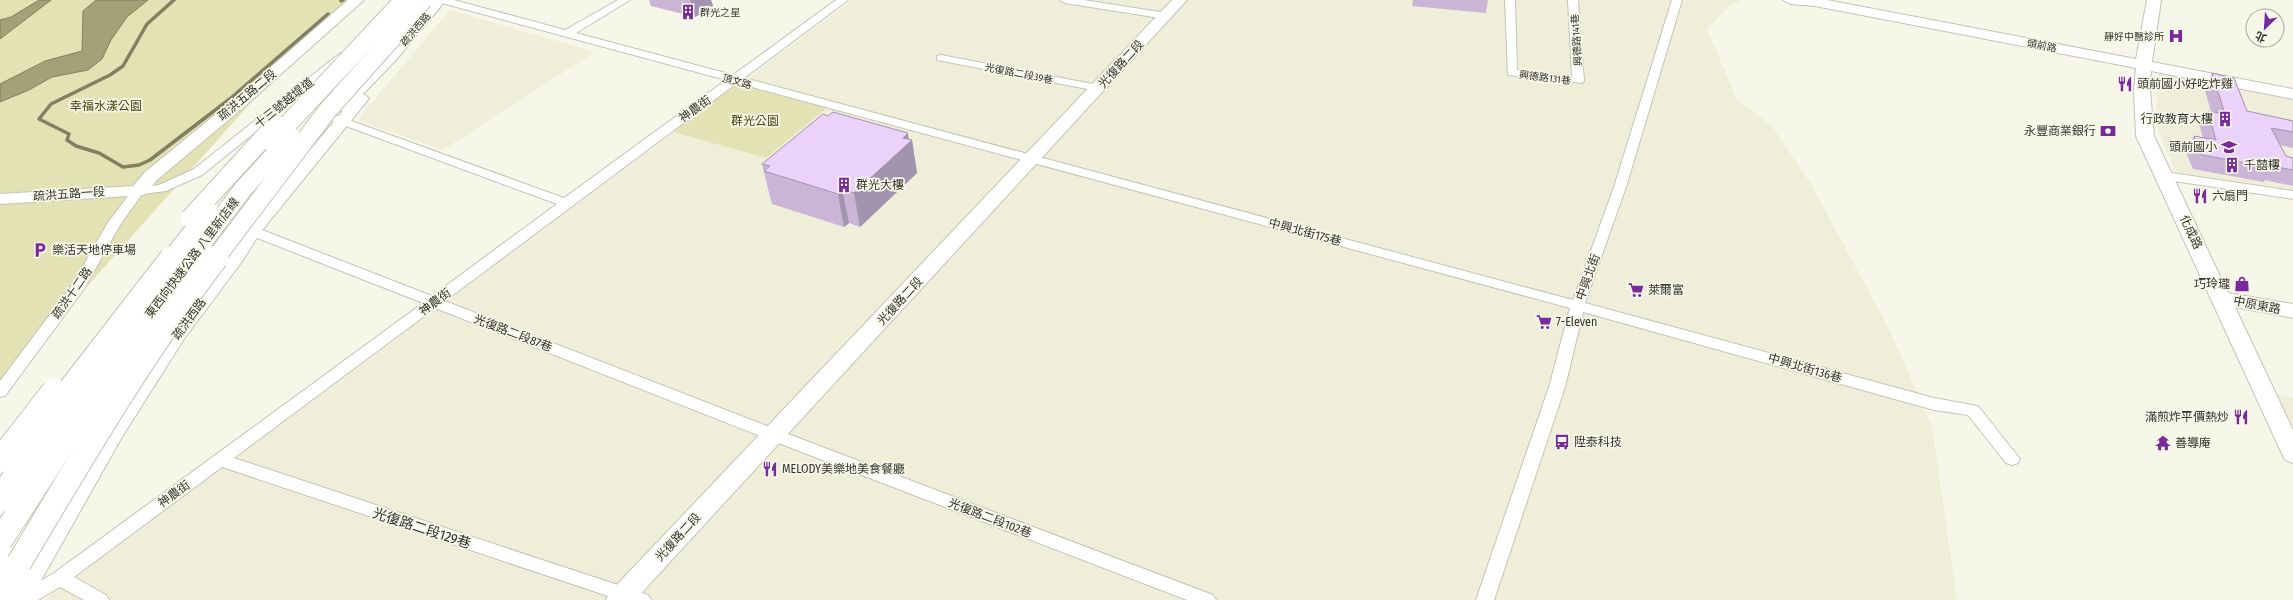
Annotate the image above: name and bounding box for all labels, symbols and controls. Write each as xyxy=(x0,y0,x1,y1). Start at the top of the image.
building icon: 群光之星 xyxy=(679,3,697,21)
place label: 群光之星 xyxy=(700,7,740,19)
north arrow xyxy=(2245,8,2285,48)
street label: 疏洪西路 xyxy=(398,10,433,49)
street label: 興德路141巷 xyxy=(1569,14,1585,66)
hospital icon: 靜好中醫診所 xyxy=(2167,27,2185,45)
text: 北 xyxy=(2253,28,2269,45)
place label: 靜好中醫診所 xyxy=(2104,31,2164,43)
street label: 光復路二段 xyxy=(1095,37,1147,91)
street label: 頭前路 xyxy=(2026,37,2058,55)
street label: 光復路二段39巷 xyxy=(984,61,1054,86)
street label: 疏洪五路二段 xyxy=(215,66,279,124)
street label: 興德路131巷 xyxy=(1518,69,1571,87)
street label: 頂文路 xyxy=(721,72,753,92)
street label: 十三號越堤道 xyxy=(252,75,316,131)
restaurant icon: 頭前國小好吃炸雞 xyxy=(2116,75,2134,93)
place label: 頭前國小好吃炸雞 xyxy=(2137,77,2233,91)
street label: 神農街 xyxy=(676,93,714,125)
park label: 幸福水漾公園 xyxy=(70,99,142,113)
building icon: 行政教育大樓 xyxy=(2216,110,2234,128)
place label: 行政教育大樓 xyxy=(2141,112,2213,126)
park label: 群光公園 xyxy=(731,114,779,128)
bank icon: 永豐商業銀行 xyxy=(2099,122,2117,140)
place label: 永豐商業銀行 xyxy=(2024,124,2096,138)
school or university icon: 頭前國小 xyxy=(2220,138,2238,156)
place label: 頭前國小 xyxy=(2169,140,2217,154)
building icon: 千囍樓 xyxy=(2223,156,2241,174)
place label: 千囍樓 xyxy=(2244,158,2280,172)
building icon: 群光大樓 xyxy=(835,176,853,194)
place label: 群光大樓 xyxy=(856,178,904,192)
street label: 疏洪五路一段 xyxy=(33,185,105,203)
restaurant icon: 六扇門 xyxy=(2191,187,2209,205)
place label: 六扇門 xyxy=(2212,189,2248,203)
street label: 東西向快速公路 八里新店線 xyxy=(142,195,242,321)
street label: 化成路 xyxy=(2177,213,2205,251)
street label: 中興北街175巷 xyxy=(1267,216,1343,248)
parking icon: 樂活天地停車場 xyxy=(31,241,49,259)
place label: 樂活天地停車場 xyxy=(52,243,136,257)
street label: 中興北街 xyxy=(1573,252,1603,302)
street label: 疏洪十二路 xyxy=(49,264,95,322)
street label: 光復路二段 xyxy=(874,274,926,328)
shop icon: 巧玲瓏 xyxy=(2233,275,2251,293)
place label: 巧玲瓏 xyxy=(2194,277,2230,291)
supermarket icon: 萊爾富 xyxy=(1627,281,1645,299)
place label: 萊爾富 xyxy=(1648,283,1684,297)
street label: 神農街 xyxy=(416,286,454,318)
street label: 中原東路 xyxy=(2232,294,2282,316)
street label: 疏洪西路 xyxy=(169,295,209,343)
street label: 光復路二段87巷 xyxy=(472,312,554,354)
supermarket icon: 7-Eleven xyxy=(1535,313,1553,331)
place label: 7-Eleven xyxy=(1556,315,1597,329)
street label: 中興北街136巷 xyxy=(1767,351,1843,385)
restaurant icon: 滿煎炸平價熱炒 xyxy=(2232,408,2250,426)
place label: 滿煎炸平價熱炒 xyxy=(2145,410,2229,424)
bus stop icon: 陞泰科技 xyxy=(1553,433,1571,451)
temple icon: 善導庵 xyxy=(2154,434,2172,452)
place label: 陞泰科技 xyxy=(1574,435,1622,449)
place label: 善導庵 xyxy=(2175,436,2211,450)
restaurant icon: MELODY美樂地美食餐廳 xyxy=(761,460,779,478)
place label: MELODY美樂地美食餐廳 xyxy=(782,462,905,476)
street label: 神農街 xyxy=(155,478,193,510)
street label: 光復路二段102巷 xyxy=(946,496,1034,540)
street label: 光復路二段129巷 xyxy=(371,505,473,552)
street label: 光復路二段 xyxy=(652,510,704,564)

